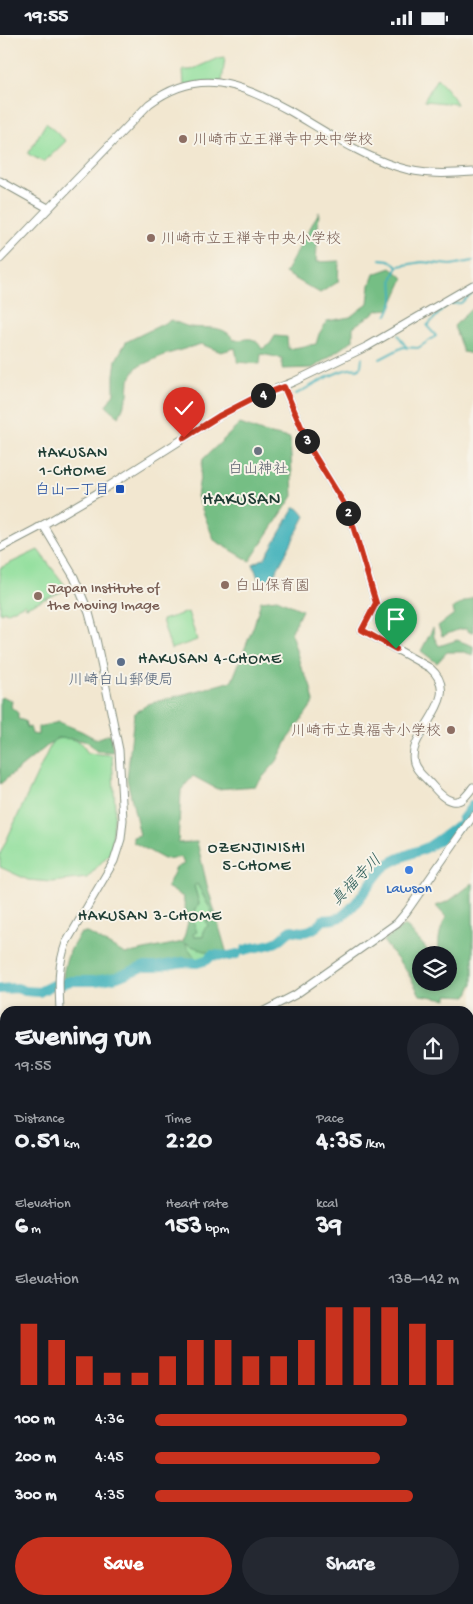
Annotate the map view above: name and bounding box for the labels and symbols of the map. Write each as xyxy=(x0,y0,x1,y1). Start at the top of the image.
place label: 川崎市立王禅寺中央中学校 xyxy=(193,131,373,150)
marker: 川崎市立王禅寺中央中学校 xyxy=(177,133,189,145)
place label: 川崎市立王禅寺中央小学校 xyxy=(161,230,341,249)
marker: 川崎市立王禅寺中央小学校 xyxy=(145,232,157,244)
pin: 4 xyxy=(250,383,276,407)
pin xyxy=(163,387,205,438)
pin: 3 xyxy=(294,429,320,453)
district label: HAKUSAN 1-CHOME xyxy=(38,445,108,482)
marker: 白山神社 xyxy=(252,445,264,457)
place label: 白山神社 xyxy=(228,460,288,479)
place label: 白山一丁目 xyxy=(35,482,110,500)
marker: 白山一丁目 xyxy=(114,483,126,495)
district label: HAKUSAN xyxy=(203,490,281,511)
pin: 2 xyxy=(336,501,360,525)
place label: 白山保育園 xyxy=(235,577,310,596)
marker: 白山保育園 xyxy=(219,579,231,591)
place label: Japan Institute of the Moving Image xyxy=(47,580,161,615)
marker: Japan Institute of the Moving Image xyxy=(32,590,44,602)
pin xyxy=(375,598,417,649)
district label: HAKUSAN 4-CHOME xyxy=(138,651,282,670)
marker: 川崎白山郵便局 xyxy=(115,656,127,668)
place label: 川崎白山郵便局 xyxy=(68,671,174,690)
place label: 川崎市立真福寺小学校 xyxy=(291,722,441,741)
marker: 川崎市立真福寺小学校 xyxy=(445,724,457,736)
district label: OZENJINISHI 5-CHOME xyxy=(208,840,306,877)
water label: 真福寺川 xyxy=(327,850,387,911)
marker: Lawson xyxy=(403,864,415,876)
place label: Lawson xyxy=(386,880,432,898)
district label: HAKUSAN 3-CHOME xyxy=(78,908,222,927)

